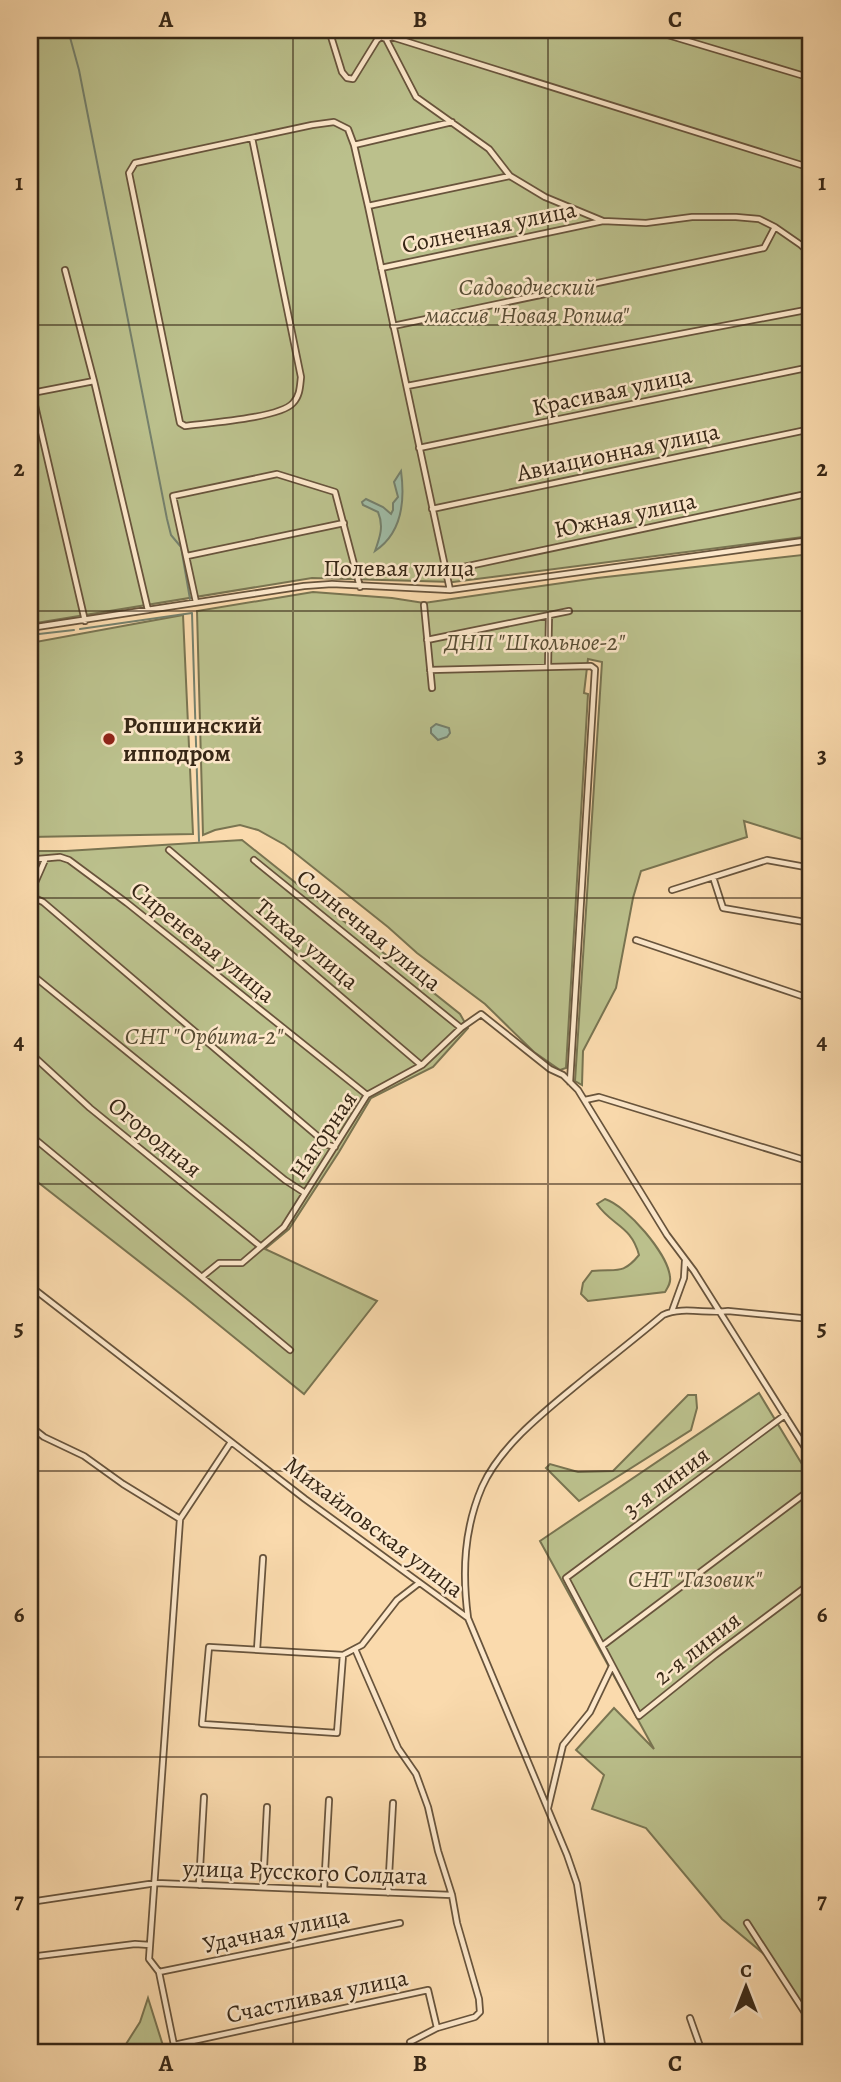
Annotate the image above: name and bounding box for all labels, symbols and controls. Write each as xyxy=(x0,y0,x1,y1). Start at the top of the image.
text: A xyxy=(158,4,174,35)
text: B xyxy=(413,4,427,35)
text: C xyxy=(668,4,682,35)
text: 1 xyxy=(15,167,23,198)
text: 1 xyxy=(818,167,826,198)
street label: Солнечная улица xyxy=(399,193,579,261)
park label: Садоводческий массив "Новая Ропша" xyxy=(424,271,630,331)
street label: Красивая улица xyxy=(529,358,695,424)
street label: Авиационная улица xyxy=(513,415,722,489)
text: 2 xyxy=(13,453,25,484)
text: 2 xyxy=(816,453,828,484)
street label: Южная улица xyxy=(551,484,699,546)
street label: Полевая улица xyxy=(323,552,475,584)
park label: ДНП "Школьное-2" xyxy=(443,626,626,658)
place label: Ропшинский ипподром xyxy=(123,709,262,769)
marker: Ропшинский ипподром xyxy=(101,731,117,747)
text: 3 xyxy=(14,740,24,771)
text: 3 xyxy=(817,740,827,771)
street label: Солнечная улица xyxy=(290,862,448,998)
street label: Сиреневая улица xyxy=(124,874,282,1010)
street label: Тихая улица xyxy=(248,891,366,997)
park label: СНТ "Орбита-2" xyxy=(125,1020,284,1052)
text: 4 xyxy=(14,1026,25,1057)
text: 4 xyxy=(817,1026,828,1057)
street label: Нагорная xyxy=(282,1085,364,1185)
street label: Огородная xyxy=(101,1089,209,1185)
text: 5 xyxy=(14,1312,24,1343)
text: 5 xyxy=(817,1312,827,1343)
street label: 3-я линия xyxy=(616,1439,716,1525)
street label: Михайловская улица xyxy=(278,1449,470,1605)
park label: СНТ "Газовик" xyxy=(628,1563,763,1595)
text: 6 xyxy=(14,1599,25,1630)
text: 6 xyxy=(817,1599,828,1630)
street label: 2-я линия xyxy=(647,1604,747,1692)
street label: улица Русского Солдата xyxy=(181,1852,428,1892)
text: 7 xyxy=(14,1885,24,1916)
text: 7 xyxy=(817,1885,827,1916)
street label: Удачная улица xyxy=(200,1899,352,1961)
north arrow xyxy=(712,1952,782,2022)
text: С xyxy=(740,1958,752,1984)
street label: Счастливая улица xyxy=(223,1961,411,2031)
text: A xyxy=(158,2048,174,2079)
text: B xyxy=(413,2048,427,2079)
text: C xyxy=(668,2048,682,2079)

